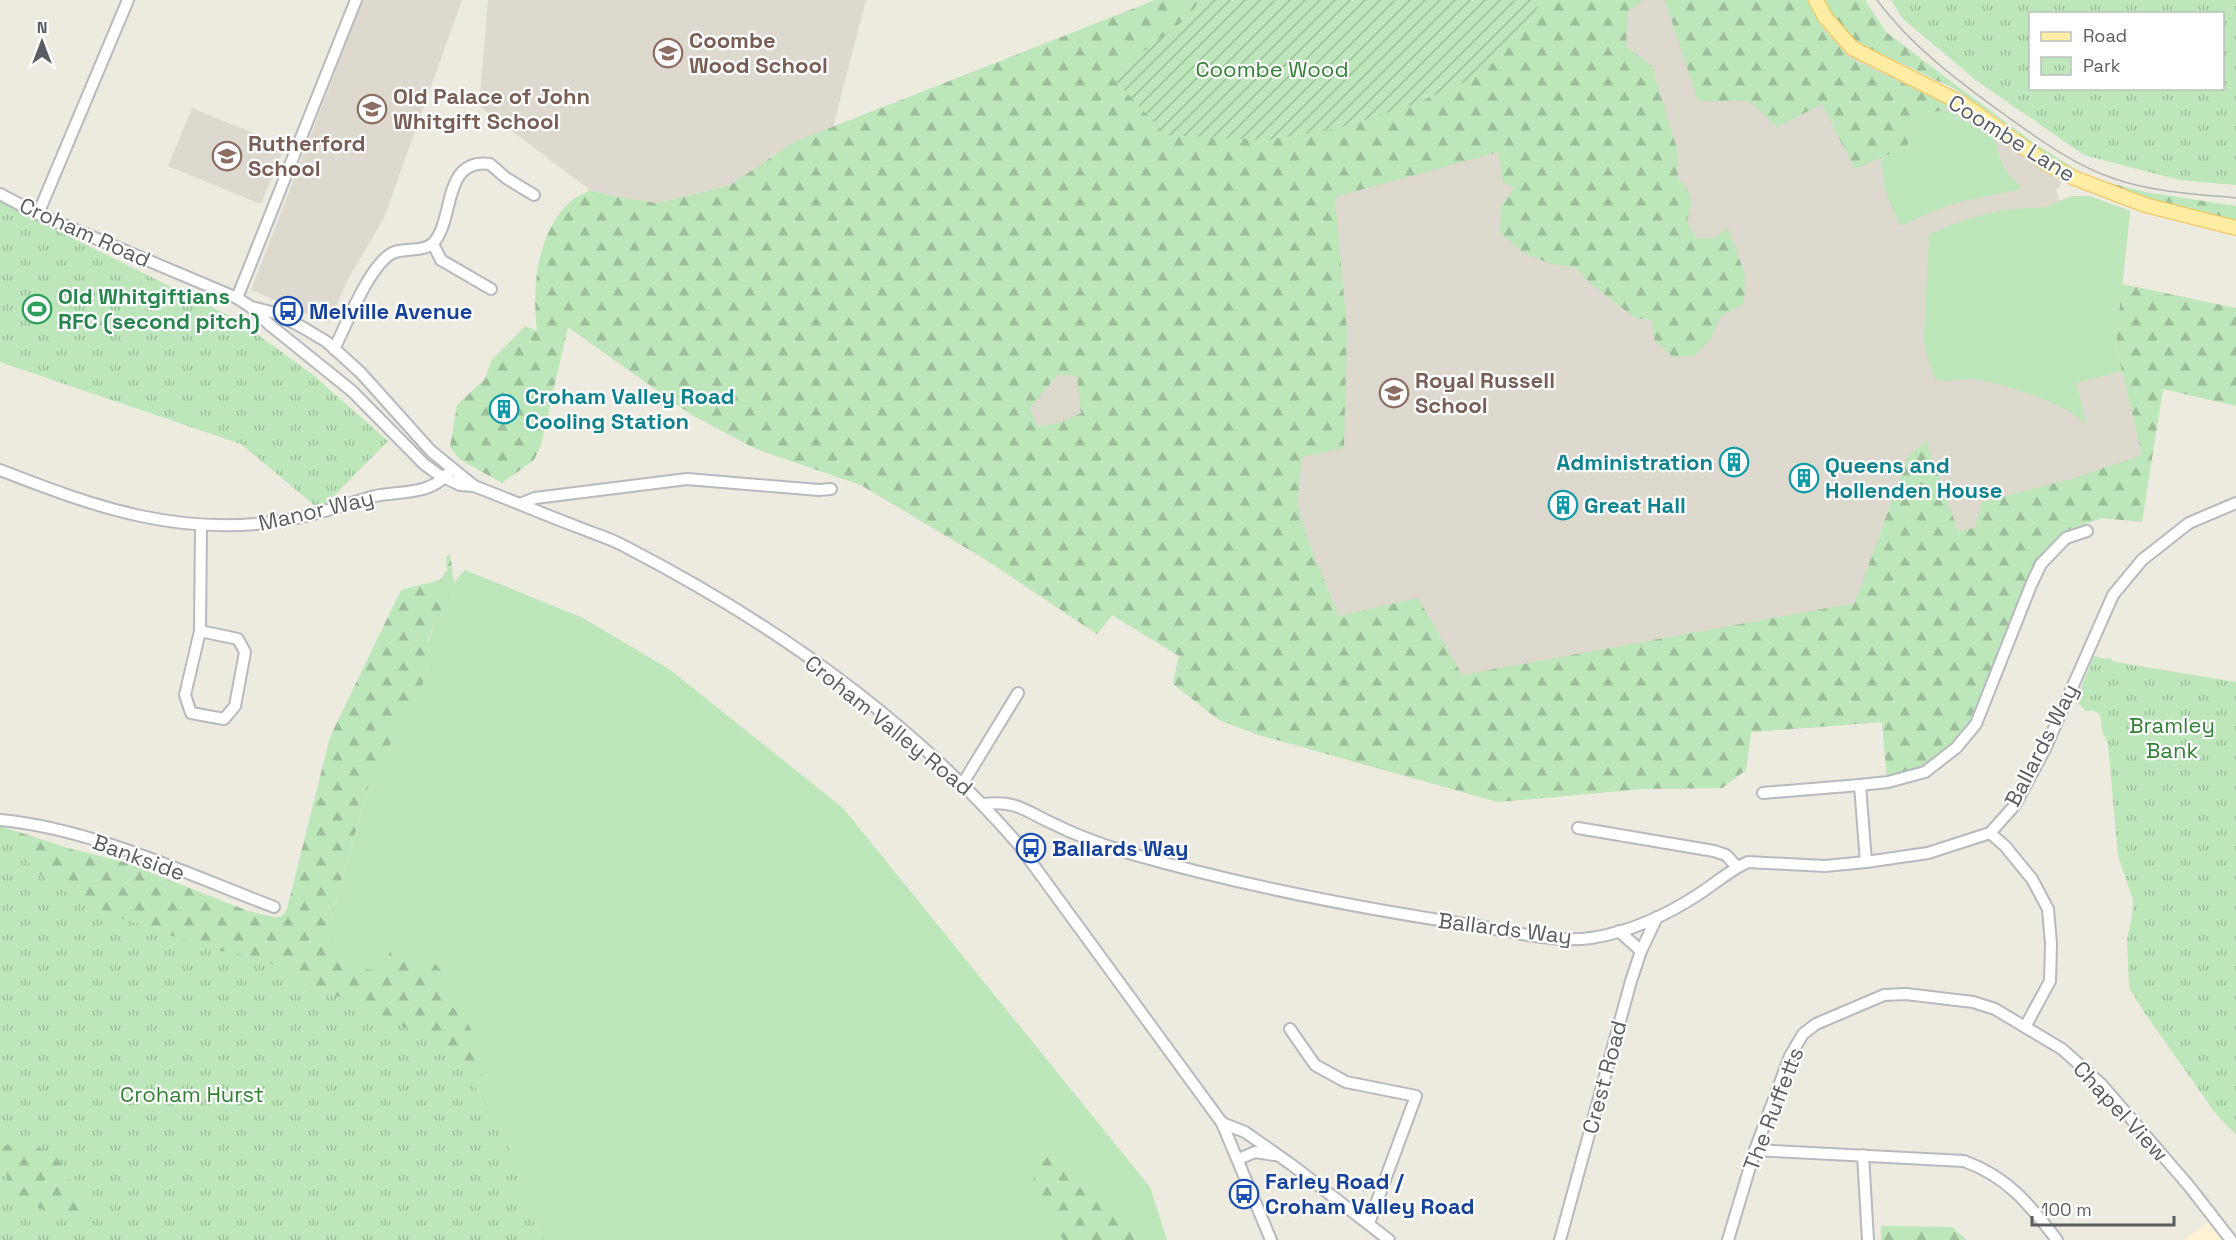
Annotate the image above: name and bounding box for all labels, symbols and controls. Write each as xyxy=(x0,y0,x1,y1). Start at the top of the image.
north arrow xyxy=(12,12,72,72)
legend xyxy=(2029,12,2224,90)
text: N xyxy=(37,17,47,38)
text: Road xyxy=(2083,24,2127,47)
place label: Coombe Wood School xyxy=(689,26,828,79)
school or university icon: Coombe Wood School xyxy=(652,37,684,69)
text: Park xyxy=(2083,54,2121,77)
park label: Coombe Wood xyxy=(1195,55,1349,83)
place label: Old Palace of John Whitgift School xyxy=(393,82,590,135)
street label: Coombe Lane xyxy=(1943,88,2081,188)
school or university icon: Old Palace of John Whitgift School xyxy=(356,93,388,125)
place label: Rutherford School xyxy=(248,129,366,182)
school or university icon: Rutherford School xyxy=(211,140,243,172)
street label: Croham Road xyxy=(15,191,155,273)
place label: Old Whitgiftians RFC (second pitch) xyxy=(58,282,260,335)
sports icon: Old Whitgiftians RFC (second pitch) xyxy=(21,293,53,325)
bus stop icon: Melville Avenue xyxy=(272,295,304,327)
place label: Melville Avenue xyxy=(309,297,472,325)
place label: Royal Russell School xyxy=(1415,366,1555,419)
school or university icon: Royal Russell School xyxy=(1378,377,1410,409)
place label: Croham Valley Road Cooling Station xyxy=(525,382,734,435)
building icon: Croham Valley Road Cooling Station xyxy=(488,393,520,425)
building icon: Administration xyxy=(1718,446,1750,478)
place label: Administration xyxy=(1556,448,1713,476)
place label: Queens and Hollenden House xyxy=(1825,451,2002,504)
building icon: Queens and Hollenden House xyxy=(1788,462,1820,494)
street label: Manor Way xyxy=(256,483,376,537)
building icon: Great Hall xyxy=(1547,489,1579,521)
place label: Great Hall xyxy=(1584,491,1686,519)
street label: Croham Valley Road xyxy=(799,649,979,801)
street label: Ballards Way xyxy=(1998,679,2084,811)
park label: Bramley Bank xyxy=(2129,711,2215,764)
street label: Bankside xyxy=(89,827,189,887)
bus stop icon: Ballards Way xyxy=(1015,832,1047,864)
place label: Ballards Way xyxy=(1052,834,1189,862)
street label: Ballards Way xyxy=(1436,906,1574,950)
street label: Crest Road xyxy=(1575,1017,1633,1137)
street label: The Ruffetts xyxy=(1737,1043,1809,1175)
street label: Chapel View xyxy=(2067,1055,2175,1167)
park label: Croham Hurst xyxy=(120,1080,264,1108)
place label: Farley Road / Croham Valley Road xyxy=(1265,1167,1474,1220)
bus stop icon: Farley Road / Croham Valley Road xyxy=(1228,1178,1260,1210)
scale bar xyxy=(2032,1189,2174,1227)
text: 100 m xyxy=(2041,1198,2092,1221)

